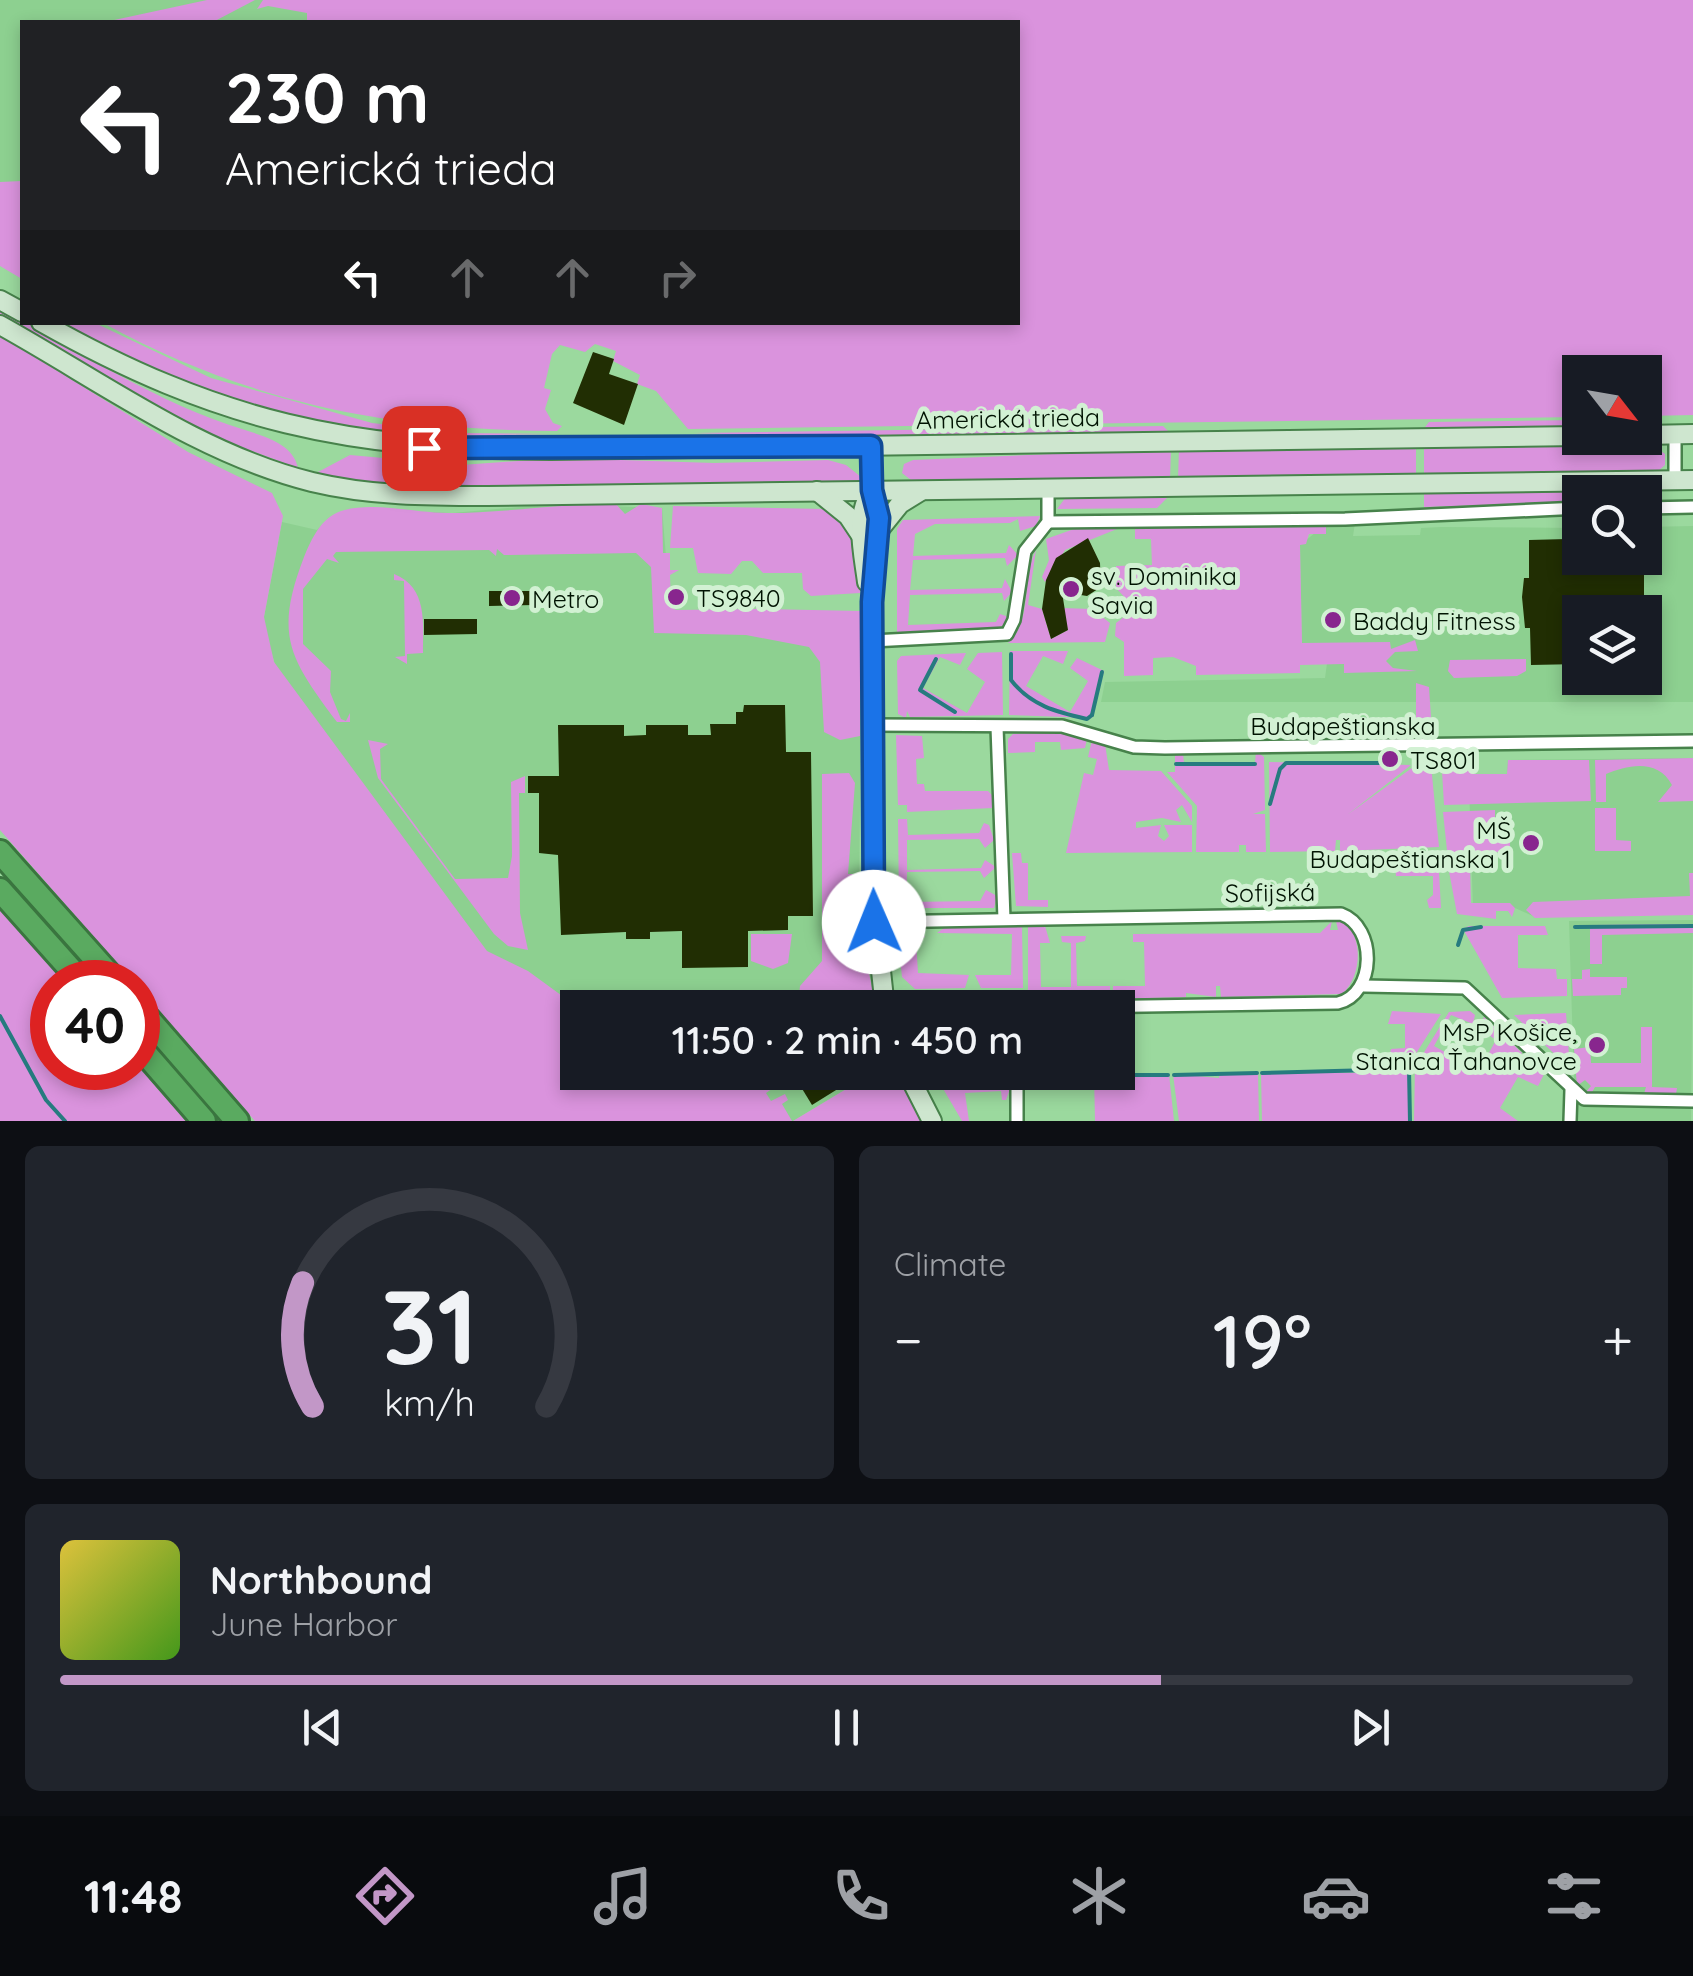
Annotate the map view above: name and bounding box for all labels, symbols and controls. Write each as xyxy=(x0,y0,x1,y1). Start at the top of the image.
text: 230 m xyxy=(225,53,430,141)
icon: left xyxy=(60,60,190,190)
text: Americká trieda xyxy=(225,140,556,196)
icon: left xyxy=(335,250,390,305)
icon: ahead xyxy=(440,250,495,305)
icon: ahead xyxy=(545,250,600,305)
icon: right xyxy=(650,250,705,305)
north arrow xyxy=(1562,355,1662,455)
map controls xyxy=(1562,355,1662,695)
street label: Americká trieda xyxy=(916,401,1100,435)
pin xyxy=(382,406,467,491)
icon: arrive xyxy=(397,421,452,476)
button: search xyxy=(1562,475,1662,575)
place label: sv. Dominika Savia xyxy=(1091,560,1237,620)
marker: sv. Dominika Savia xyxy=(1060,578,1082,600)
place label: TS9840 xyxy=(696,582,781,613)
place label: Metro xyxy=(532,583,599,614)
marker: TS9840 xyxy=(665,586,687,608)
marker: Metro xyxy=(501,587,523,609)
button: layers xyxy=(1562,595,1662,695)
place label: Baddy Fitness xyxy=(1353,605,1516,636)
marker: Baddy Fitness xyxy=(1322,609,1344,631)
street label: Budapeštianska xyxy=(1250,710,1436,741)
place label: TS801 xyxy=(1410,744,1477,775)
marker: TS801 xyxy=(1379,748,1401,770)
place label: MŠ Budapeštianska 1 xyxy=(1310,814,1511,874)
marker: MŠ Budapeštianska 1 xyxy=(1520,832,1542,854)
position arrow xyxy=(822,870,926,974)
street label: Sofijská xyxy=(1225,876,1315,908)
speed limit sign: 40 xyxy=(30,960,160,1090)
text: 11:50 · 2 min · 450 m xyxy=(672,1016,1023,1064)
place label: MsP Košice, Stanica Ťahanovce xyxy=(1355,1016,1577,1076)
marker: MsP Košice, Stanica Ťahanovce xyxy=(1586,1034,1608,1056)
text: Climate xyxy=(894,1244,1006,1284)
text: 31 xyxy=(381,1260,478,1390)
text: 19° xyxy=(1213,1293,1312,1387)
text: − xyxy=(894,1305,923,1374)
text: + xyxy=(1602,1305,1633,1374)
text: km/h xyxy=(384,1380,475,1425)
text: Northbound xyxy=(210,1556,432,1604)
text: June Harbor xyxy=(210,1604,398,1644)
icon: previous xyxy=(295,1700,350,1755)
icon: pause xyxy=(819,1700,874,1755)
icon: next xyxy=(1343,1700,1398,1755)
icon: directions xyxy=(350,1861,420,1931)
icon: music xyxy=(588,1861,658,1931)
icon: phone xyxy=(826,1861,896,1931)
icon: climate xyxy=(1064,1861,1134,1931)
icon: car xyxy=(1301,1861,1371,1931)
icon: filters xyxy=(1539,1861,1609,1931)
text: 11:48 xyxy=(84,1868,182,1924)

